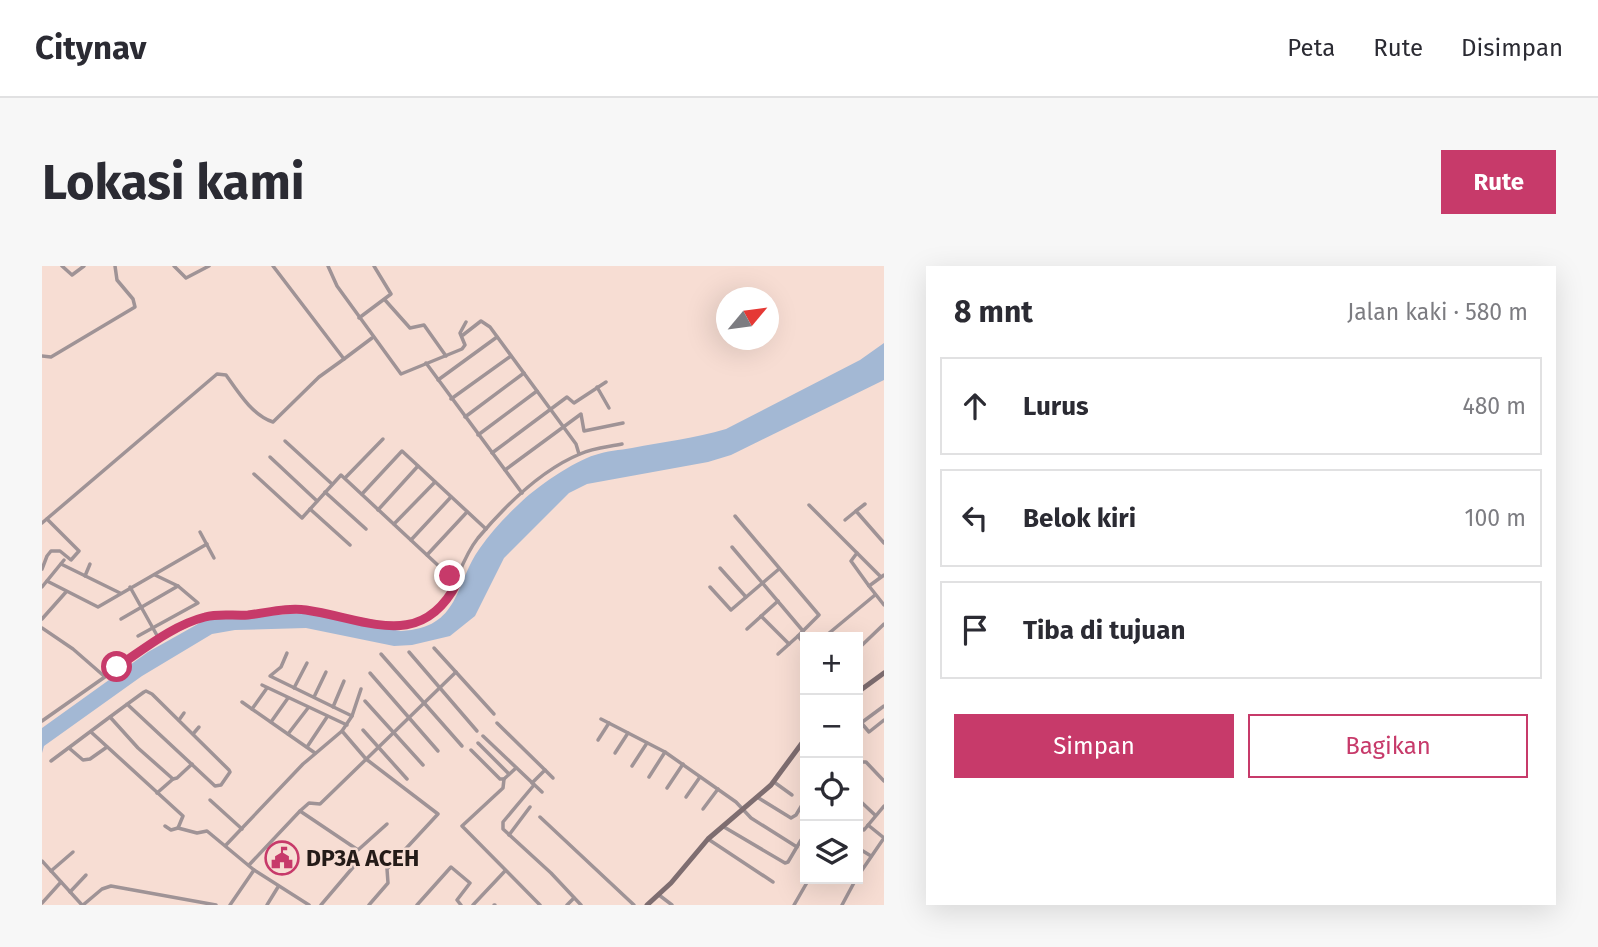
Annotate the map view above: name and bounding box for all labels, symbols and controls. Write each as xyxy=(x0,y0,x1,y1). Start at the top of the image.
text: Citynav xyxy=(35,28,147,68)
text: Peta xyxy=(1287,34,1335,62)
text: Rute xyxy=(1373,34,1423,62)
text: Disimpan xyxy=(1461,34,1563,62)
button: Rute xyxy=(1441,150,1556,214)
text: Lokasi kami xyxy=(42,153,305,212)
north arrow xyxy=(716,287,779,350)
text: 8 mnt xyxy=(954,294,1033,330)
text: Jalan kaki · 580 m xyxy=(1347,298,1528,326)
icon: ahead xyxy=(956,387,994,425)
text: Lurus xyxy=(1023,391,1089,422)
text: 480 m xyxy=(1462,392,1526,420)
icon: left xyxy=(956,499,994,537)
text: Belok kiri xyxy=(1023,503,1136,534)
text: 100 m xyxy=(1465,504,1526,532)
route end xyxy=(434,560,465,591)
icon: arrive xyxy=(956,611,994,649)
text: Tiba di tujuan xyxy=(1023,615,1185,646)
map controls xyxy=(800,632,863,884)
button: + xyxy=(800,632,863,695)
route start xyxy=(101,651,132,682)
button: − xyxy=(800,695,863,758)
button: Simpan xyxy=(954,714,1234,778)
button: Bagikan xyxy=(1248,714,1528,778)
button: locate xyxy=(800,758,863,821)
button: layers xyxy=(800,821,863,884)
public building icon: DP3A ACEH xyxy=(263,839,301,877)
place label: DP3A ACEH xyxy=(306,844,419,872)

